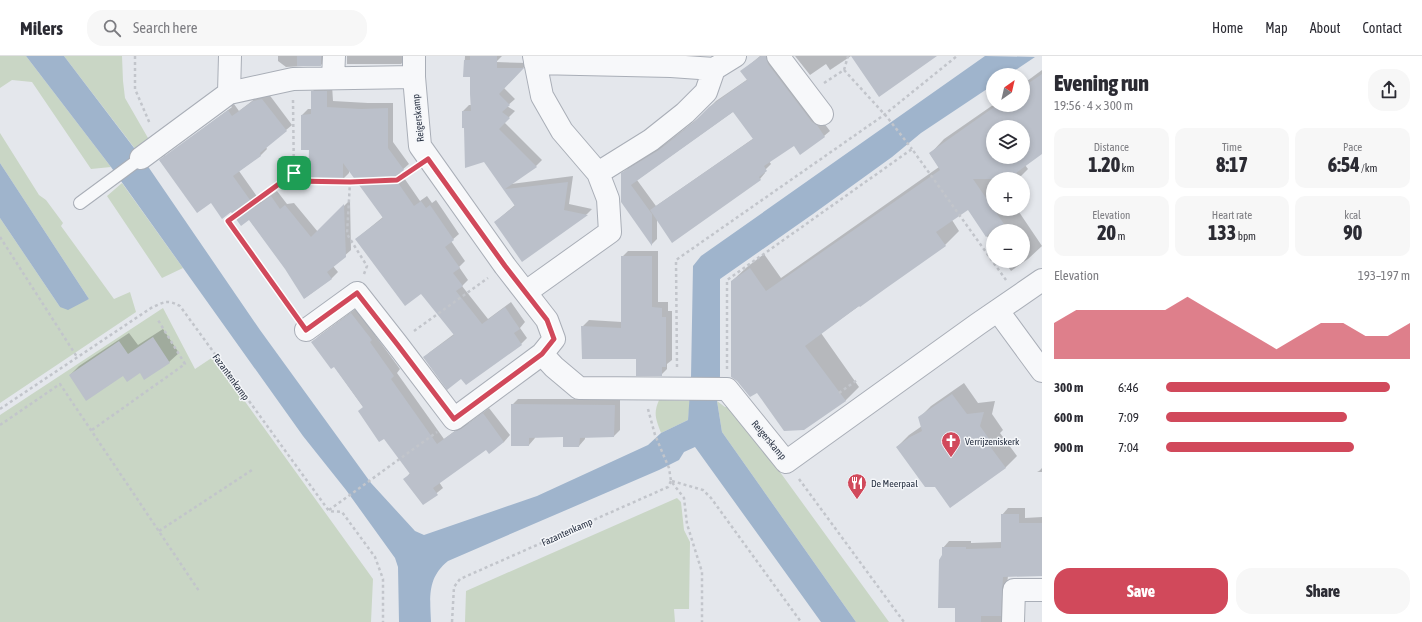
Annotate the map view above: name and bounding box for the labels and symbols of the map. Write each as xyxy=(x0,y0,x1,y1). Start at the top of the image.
north arrow xyxy=(986,68,1030,112)
street label: Reigerskamp xyxy=(410,93,426,142)
pin xyxy=(277,156,311,190)
street label: Fazantenkamp xyxy=(210,352,252,403)
street label: Reigerskamp xyxy=(749,418,789,462)
church icon: Verrijzeniskerk xyxy=(940,430,962,458)
place label: Verrijzeniskerk xyxy=(965,436,1020,447)
restaurant icon: De Meerpaal xyxy=(846,472,868,500)
place label: De Meerpaal xyxy=(871,478,918,489)
street label: Fazantenkamp xyxy=(540,516,594,548)

